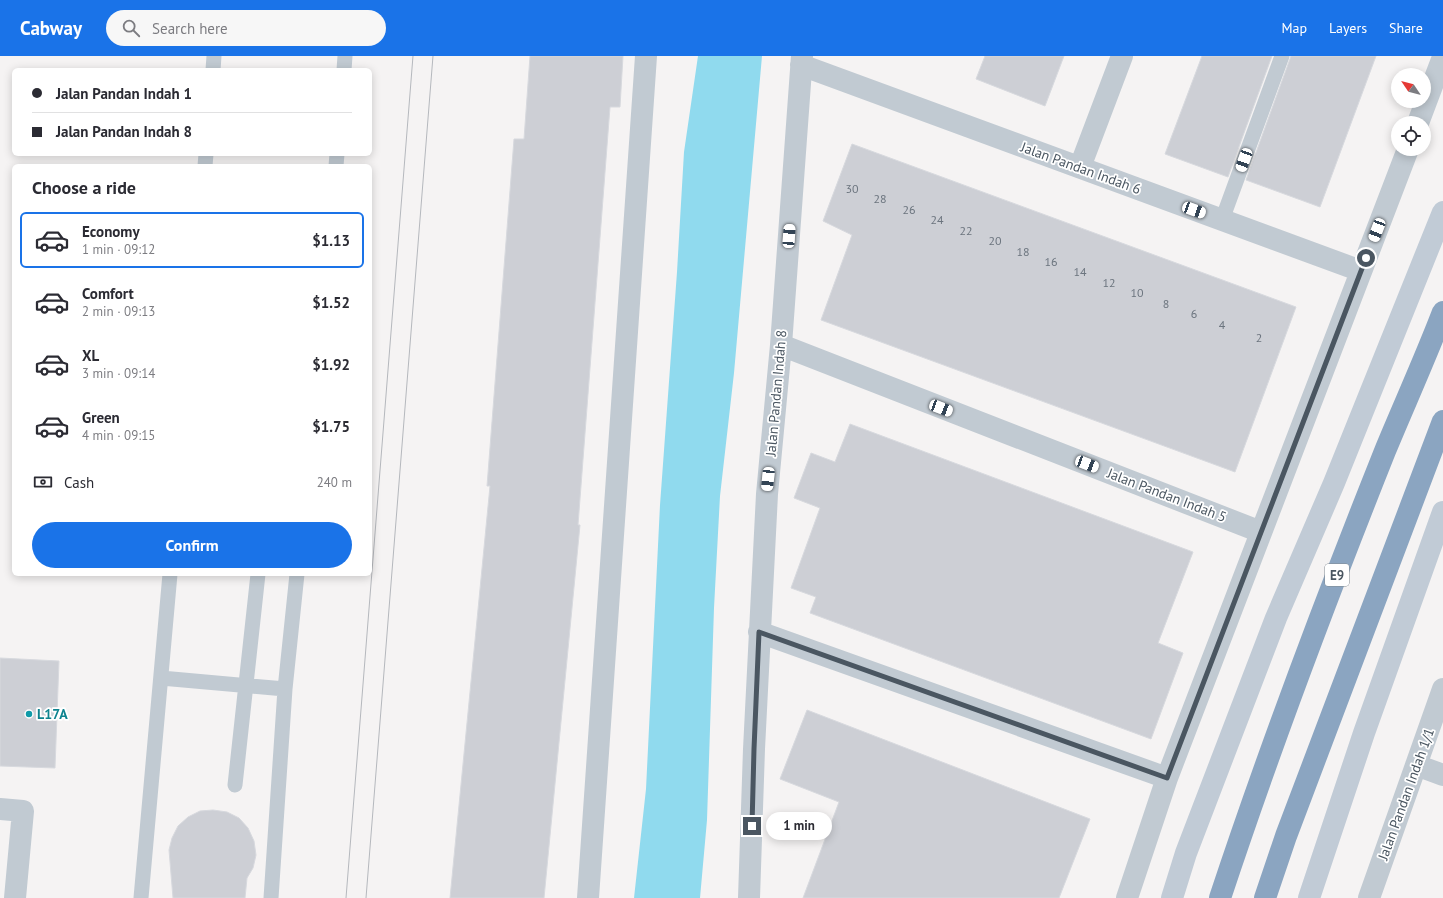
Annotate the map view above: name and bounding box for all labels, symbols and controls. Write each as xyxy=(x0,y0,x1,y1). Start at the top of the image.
search box xyxy=(106,10,386,46)
text: Cabway xyxy=(20,16,82,40)
icon: search xyxy=(120,17,142,39)
text: Search here xyxy=(152,19,228,38)
text: Map xyxy=(1281,19,1307,37)
text: Layers xyxy=(1329,19,1367,37)
text: Share xyxy=(1389,19,1423,37)
north arrow xyxy=(1391,68,1431,108)
map controls xyxy=(1391,68,1431,156)
text: Jalan Pandan Indah 1 xyxy=(56,84,192,103)
button: locate xyxy=(1391,116,1431,156)
text: Jalan Pandan Indah 8 xyxy=(56,122,192,141)
street label: Jalan Pandan Indah 6 xyxy=(1018,138,1144,198)
car xyxy=(1234,147,1254,173)
text: Choose a ride xyxy=(32,176,136,199)
house number: 30 xyxy=(845,181,859,196)
house number: 28 xyxy=(873,191,887,206)
car xyxy=(1181,200,1207,220)
house number: 26 xyxy=(902,202,916,217)
house number: 24 xyxy=(930,212,944,227)
car xyxy=(1367,217,1387,243)
icon: car xyxy=(34,222,70,258)
text: Economy xyxy=(82,222,140,241)
house number: 22 xyxy=(959,223,973,238)
car xyxy=(782,224,796,248)
text: $1.13 xyxy=(312,231,350,250)
house number: 20 xyxy=(988,233,1002,248)
text: 1 min · 09:12 xyxy=(82,241,155,258)
house number: 18 xyxy=(1016,244,1030,259)
route start xyxy=(1357,249,1375,267)
house number: 16 xyxy=(1044,254,1058,269)
house number: 14 xyxy=(1073,264,1087,279)
house number: 12 xyxy=(1102,275,1116,290)
icon: car xyxy=(34,284,70,320)
text: Comfort xyxy=(82,284,134,303)
house number: 10 xyxy=(1130,285,1144,300)
text: $1.52 xyxy=(312,293,350,312)
house number: 8 xyxy=(1163,296,1169,311)
text: 2 min · 09:13 xyxy=(82,303,155,320)
house number: 6 xyxy=(1191,306,1197,321)
house number: 4 xyxy=(1219,317,1226,332)
street label: Jalan Pandan Indah 8 xyxy=(761,329,790,458)
house number: 2 xyxy=(1256,330,1262,345)
icon: car xyxy=(34,346,70,382)
text: XL xyxy=(82,346,99,365)
text: $1.92 xyxy=(312,355,350,374)
text: 3 min · 09:14 xyxy=(82,365,155,382)
car xyxy=(928,398,954,418)
icon: car xyxy=(34,408,70,444)
text: Green xyxy=(82,408,120,427)
text: $1.75 xyxy=(312,417,350,436)
text: 4 min · 09:15 xyxy=(82,427,155,444)
car xyxy=(1074,454,1100,474)
street label: Jalan Pandan Indah 5 xyxy=(1104,464,1229,526)
car xyxy=(761,466,775,492)
icon: cash xyxy=(32,471,54,493)
text: Cash xyxy=(64,473,94,492)
text: 240 m xyxy=(317,474,352,491)
button: Confirm xyxy=(32,522,352,568)
road number: E9 xyxy=(1325,564,1349,586)
place label: L17A xyxy=(37,705,68,723)
marker: L17A xyxy=(24,709,34,719)
street label: Jalan Pandan Indah 1/1 xyxy=(1373,726,1438,863)
callout: 1 min xyxy=(766,812,832,840)
route end xyxy=(743,817,761,835)
text: 1 min xyxy=(783,817,815,834)

